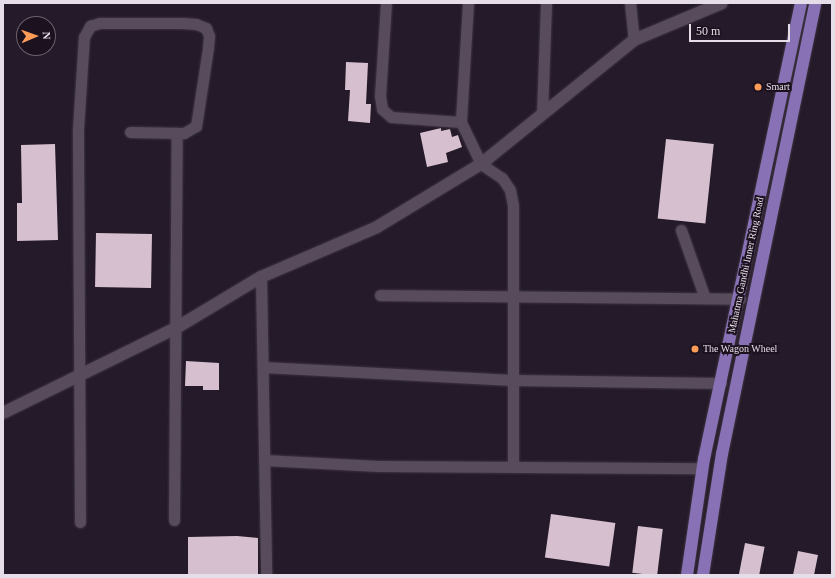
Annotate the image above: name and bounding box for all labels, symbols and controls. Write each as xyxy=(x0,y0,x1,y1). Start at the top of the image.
north arrow xyxy=(16,16,56,56)
scale bar xyxy=(691,16,792,42)
text: 50 m xyxy=(696,24,720,38)
text: N xyxy=(41,31,53,40)
place label: Smart xyxy=(766,81,790,93)
marker: Smart xyxy=(753,82,763,92)
street label: Mahatma Gandhi Inner Ring Road xyxy=(726,196,766,334)
place label: The Wagon Wheel xyxy=(703,343,778,355)
marker: The Wagon Wheel xyxy=(690,344,700,354)

